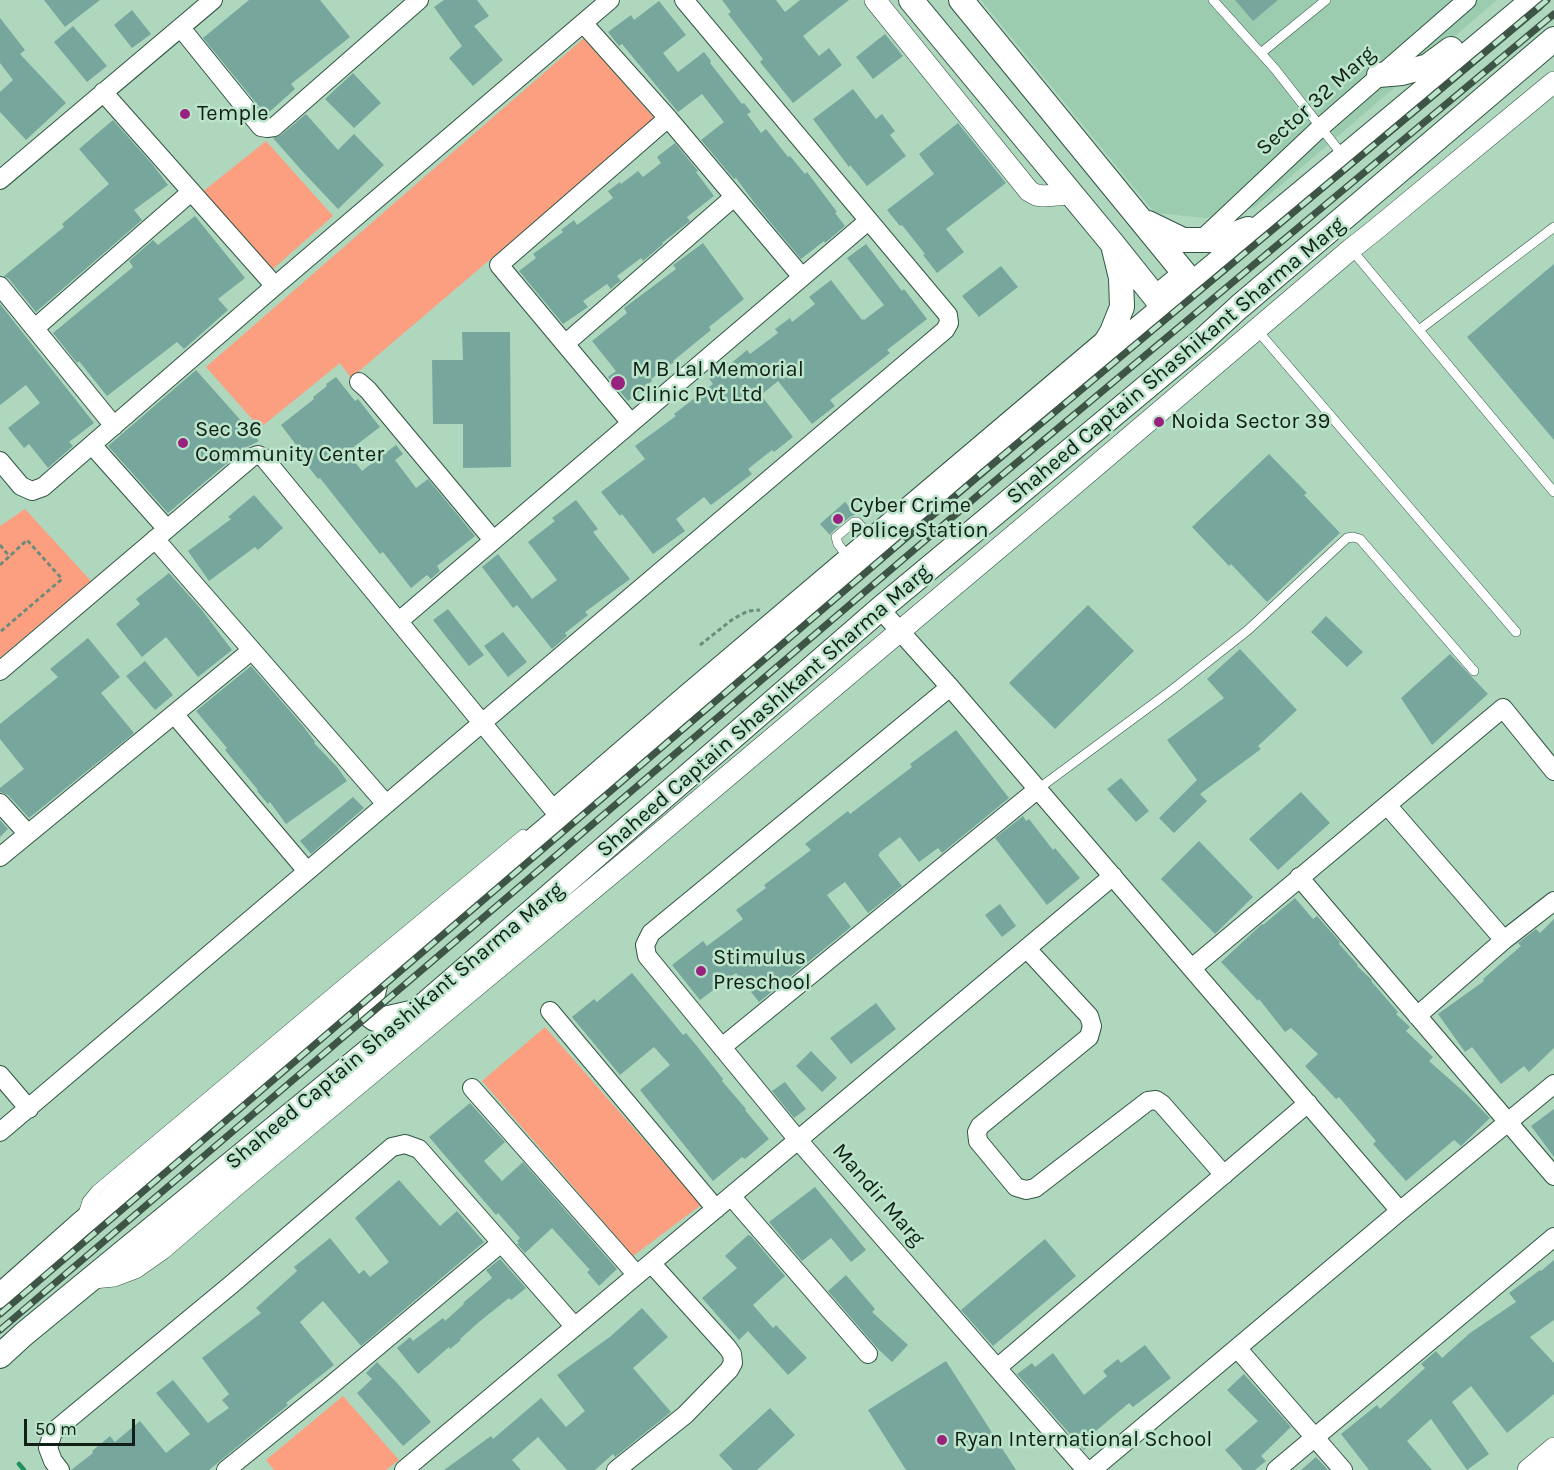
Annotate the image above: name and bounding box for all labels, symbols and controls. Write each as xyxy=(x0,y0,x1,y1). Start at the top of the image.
street label: Sector 32 Marg xyxy=(1251,41,1381,161)
place label: Temple xyxy=(197,101,269,127)
marker: Temple xyxy=(178,107,192,121)
street label: Shaheed Captain Shashikant Sharma Marg xyxy=(1002,212,1350,510)
place label: M B Lal Memorial Clinic Pvt Ltd xyxy=(632,357,804,408)
marker: M B Lal Memorial Clinic Pvt Ltd xyxy=(609,374,627,392)
place label: Noida Sector 39 xyxy=(1171,409,1330,435)
marker: Noida Sector 39 xyxy=(1152,415,1166,429)
place label: Sec 36 Community Center xyxy=(195,417,384,469)
marker: Sec 36 Community Center xyxy=(176,436,190,450)
place label: Cyber Crime Police Station xyxy=(850,493,989,544)
marker: Cyber Crime Police Station xyxy=(831,512,845,526)
street label: Shaheed Captain Shashikant Sharma Marg xyxy=(592,559,936,863)
street label: Shaheed Captain Shashikant Sharma Marg xyxy=(221,877,569,1175)
place label: Stimulus Preschool xyxy=(713,945,811,996)
marker: Stimulus Preschool xyxy=(694,964,708,978)
street label: Mandir Marg xyxy=(826,1138,930,1252)
scale bar xyxy=(27,1407,138,1445)
text: 50 m xyxy=(35,1418,77,1440)
place label: Ryan International School xyxy=(954,1427,1212,1453)
marker: Ryan International School xyxy=(935,1433,949,1447)

